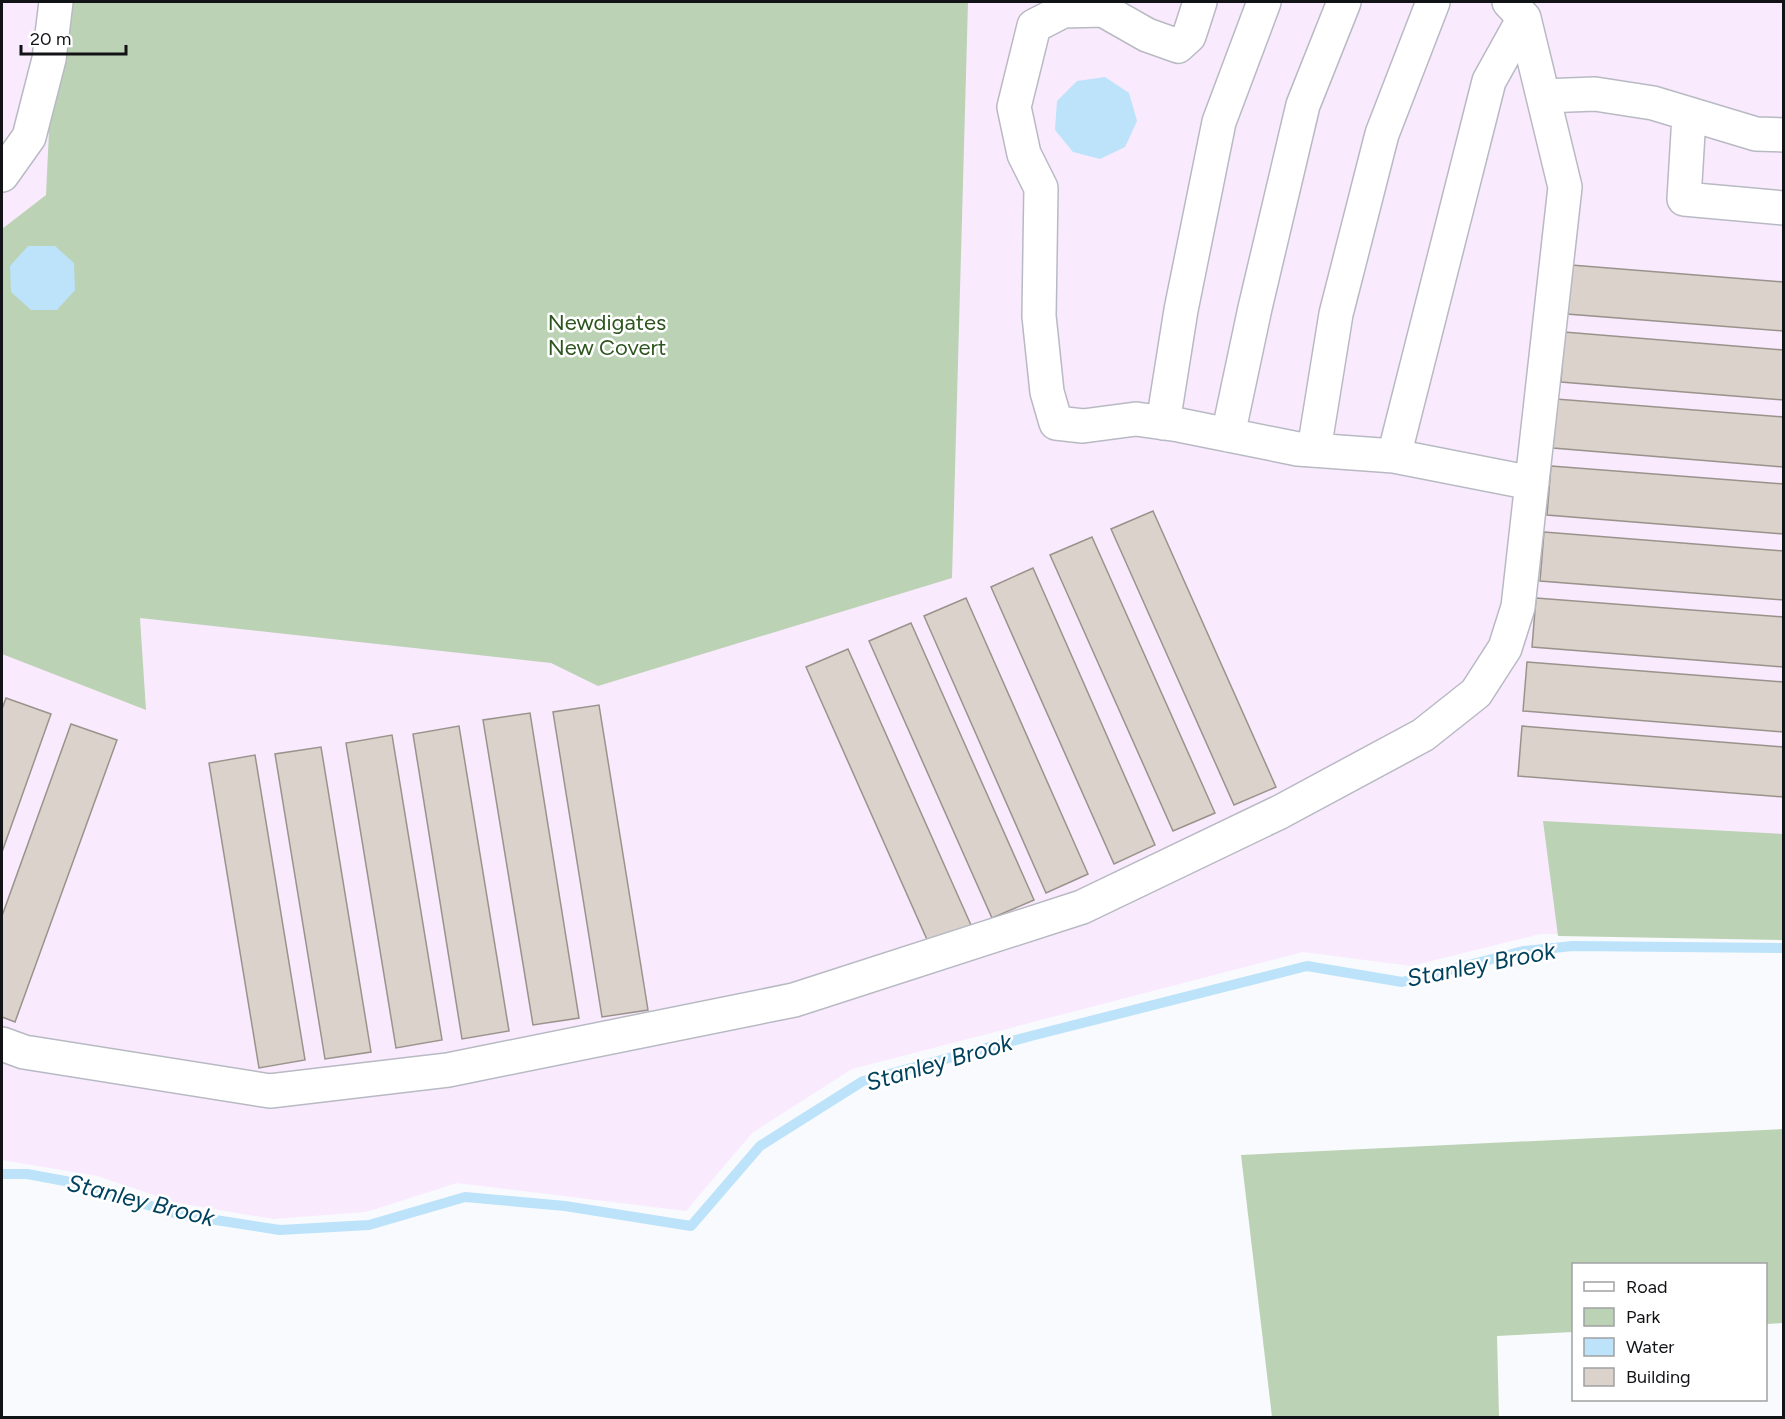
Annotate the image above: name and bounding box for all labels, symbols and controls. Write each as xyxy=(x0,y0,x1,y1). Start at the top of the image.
scale bar xyxy=(21,18,126,56)
text: 20 m xyxy=(30,28,71,50)
park label: Newdigates New Covert xyxy=(548,309,666,361)
water label: Stanley Brook xyxy=(1404,935,1559,993)
water label: Stanley Brook xyxy=(863,1027,1017,1097)
water label: Stanley Brook xyxy=(64,1168,219,1233)
legend xyxy=(1572,1263,1767,1401)
text: Road xyxy=(1626,1276,1667,1298)
text: Park xyxy=(1626,1306,1661,1328)
text: Water xyxy=(1626,1336,1674,1358)
text: Building xyxy=(1626,1366,1691,1388)

